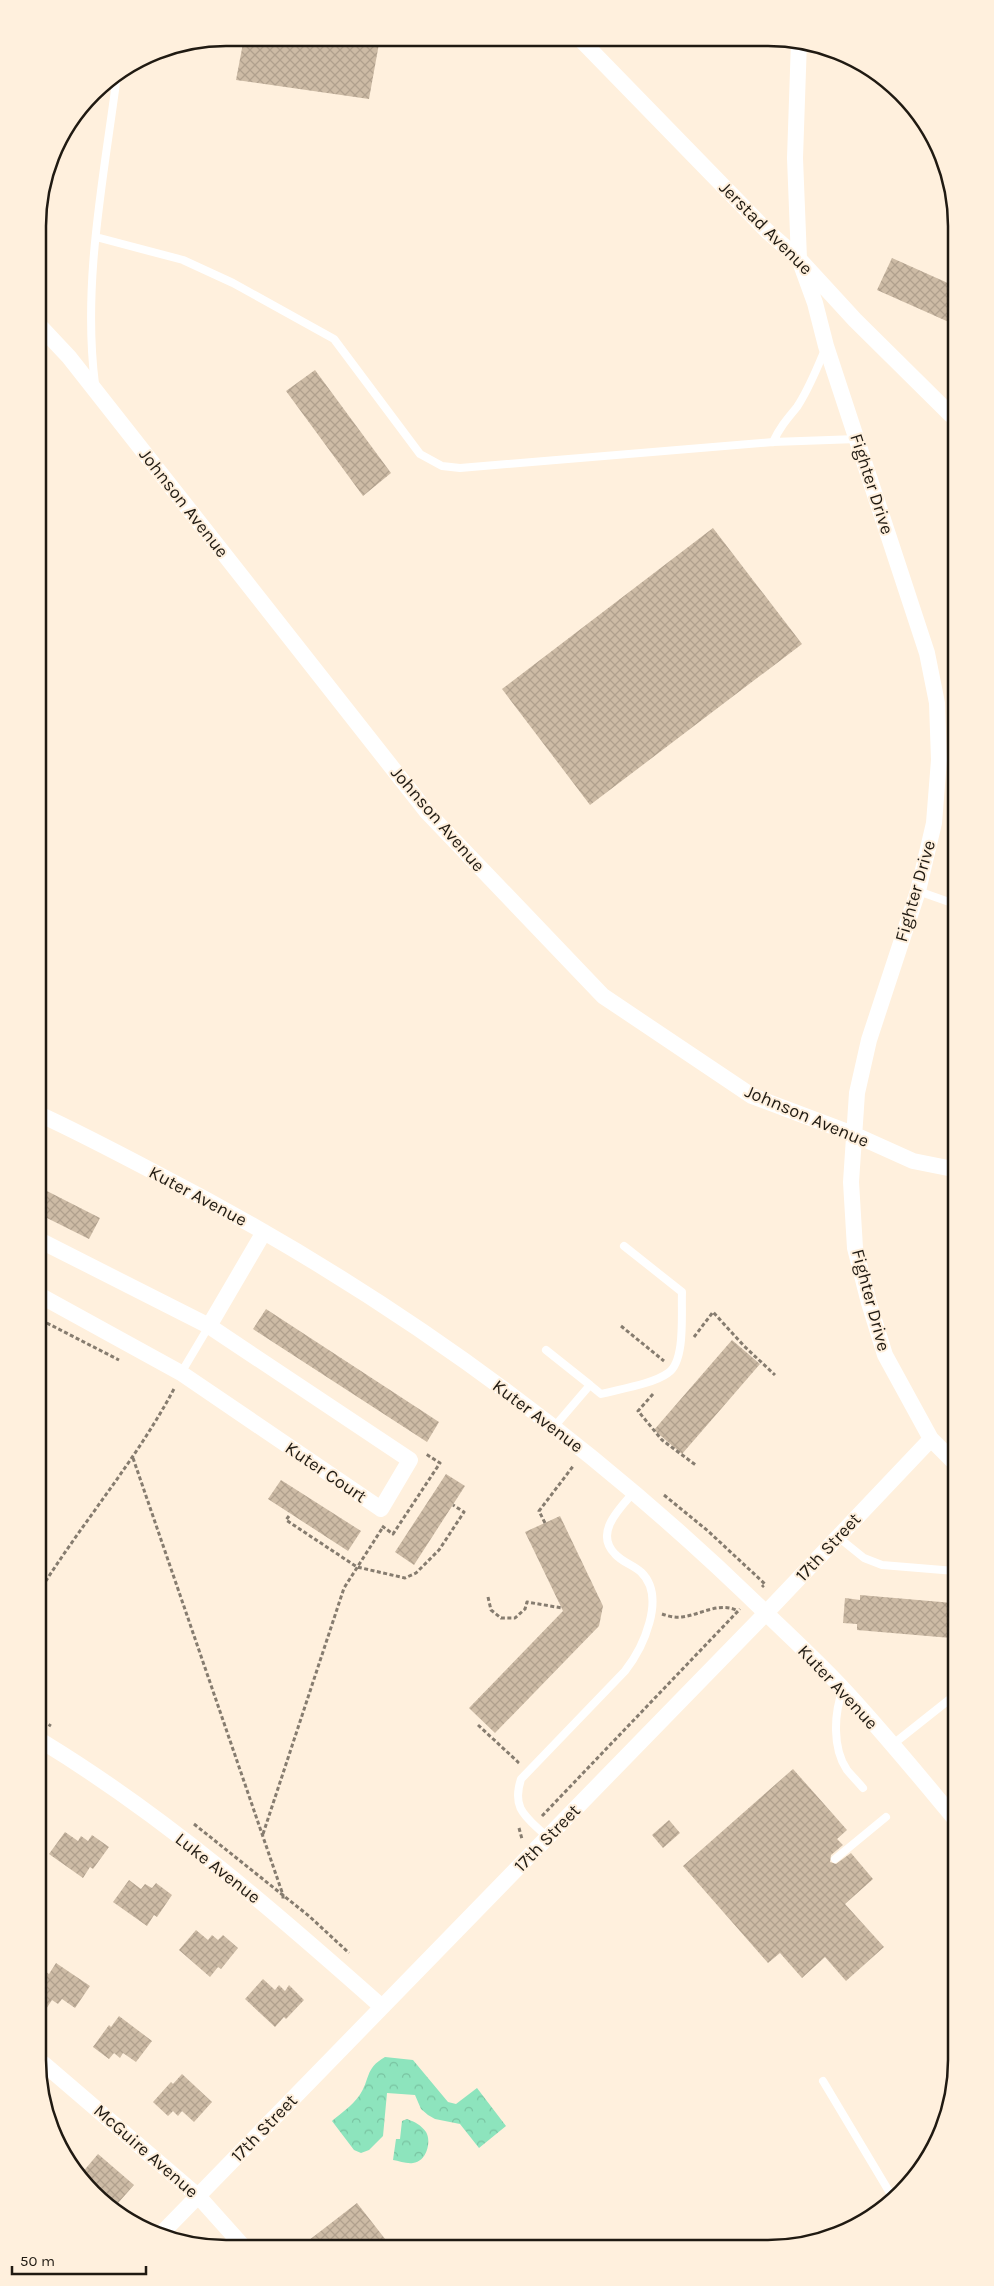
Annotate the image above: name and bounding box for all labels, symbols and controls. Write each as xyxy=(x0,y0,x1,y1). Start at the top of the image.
street label: Jerstad Avenue xyxy=(715,177,817,279)
street label: Fighter Drive xyxy=(845,431,899,537)
street label: Johnson Avenue xyxy=(135,444,233,562)
street label: Johnson Avenue xyxy=(386,762,490,876)
street label: Fighter Drive xyxy=(890,838,940,944)
street label: Johnson Avenue xyxy=(742,1080,872,1152)
street label: Kuter Avenue xyxy=(145,1161,251,1231)
street label: Fighter Drive xyxy=(847,1247,895,1353)
street label: Kuter Avenue xyxy=(488,1375,588,1457)
street label: Kuter Court xyxy=(281,1437,371,1507)
street label: 17th Street xyxy=(791,1508,865,1586)
street label: Kuter Avenue xyxy=(793,1640,883,1734)
street label: 17th Street xyxy=(509,1799,585,1876)
street label: Luke Avenue xyxy=(171,1828,265,1908)
street label: 17th Street xyxy=(226,2089,302,2166)
street label: McGuire Avenue xyxy=(89,2100,203,2202)
scale bar xyxy=(12,2244,146,2276)
text: 50 m xyxy=(20,2252,55,2270)

